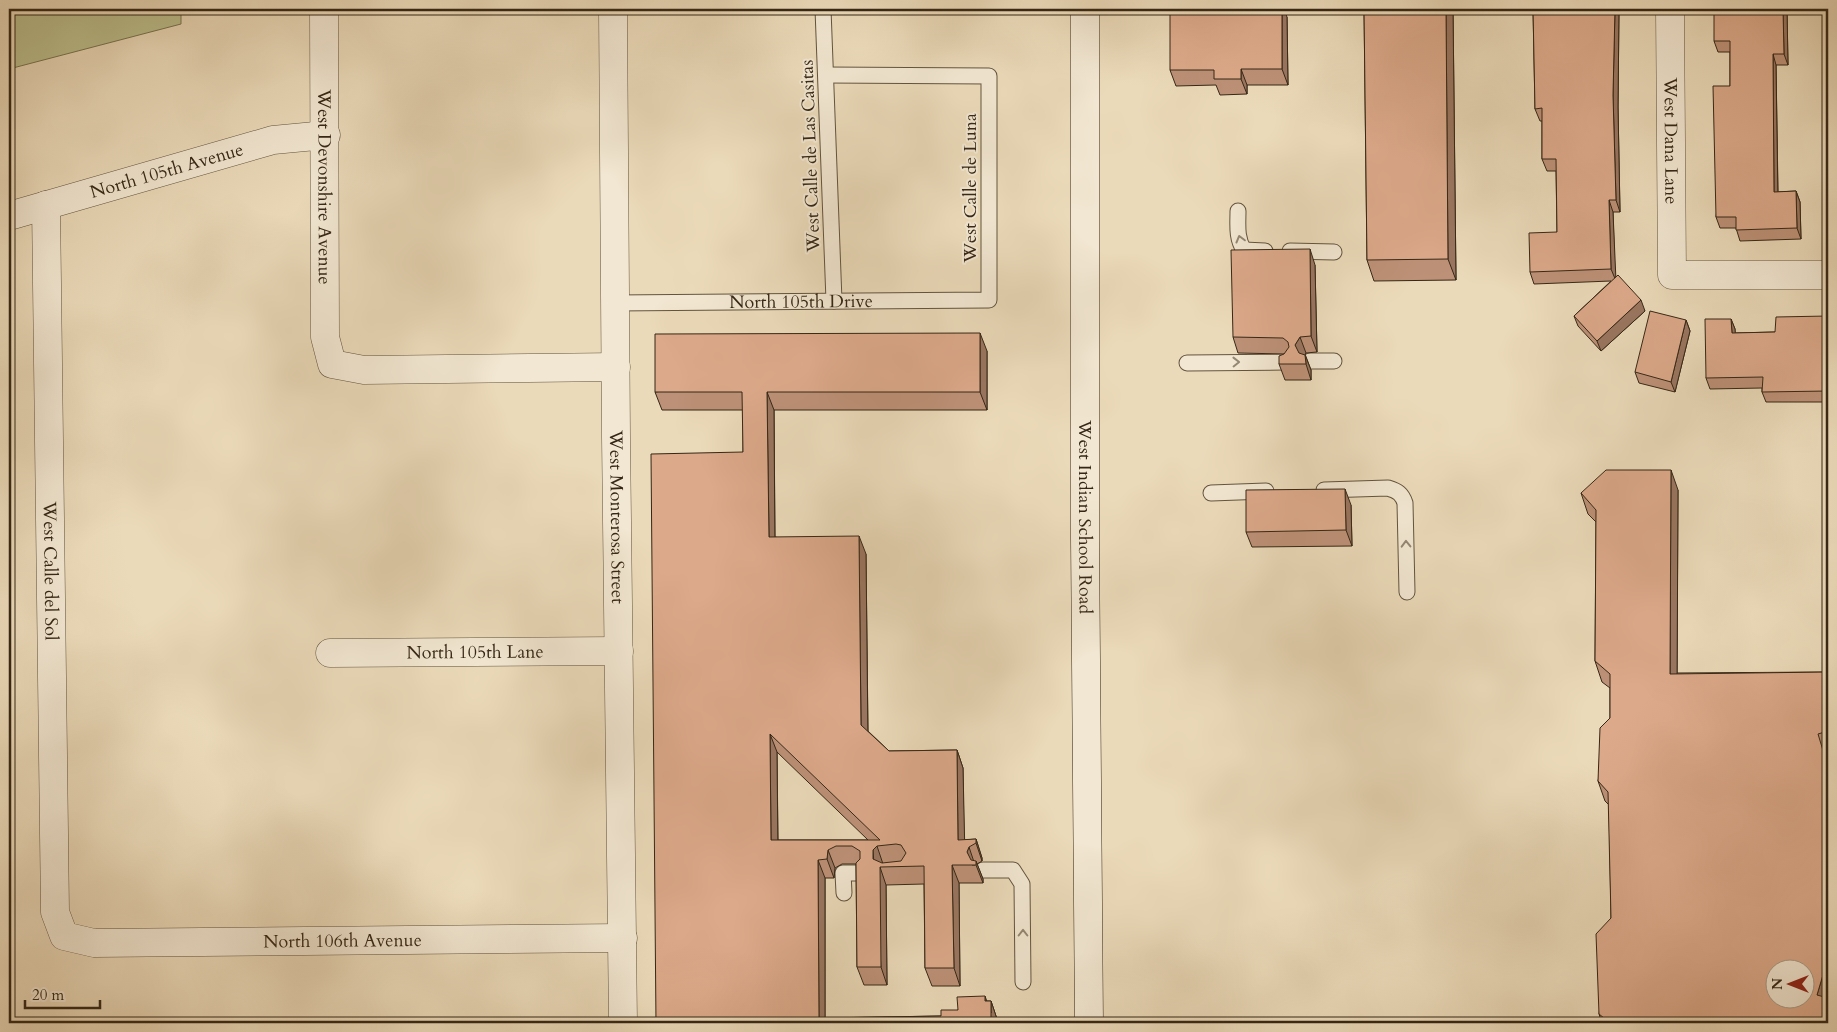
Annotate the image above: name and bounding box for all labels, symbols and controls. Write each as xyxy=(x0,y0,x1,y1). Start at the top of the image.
street label: West Calle de Las Casitas xyxy=(795,59,826,254)
street label: West Dana Lane xyxy=(1658,76,1683,205)
street label: West Devonshire Avenue xyxy=(311,88,337,285)
street label: West Calle de Luna xyxy=(958,113,983,264)
street label: North 105th Avenue xyxy=(87,137,246,205)
one-way arrow xyxy=(1235,235,1246,244)
street label: North 105th Drive xyxy=(729,289,873,315)
one-way arrow xyxy=(1232,357,1240,368)
street label: West Indian School Road xyxy=(1072,419,1098,615)
street label: West Monterosa Street xyxy=(603,429,630,604)
street label: West Calle del Sol xyxy=(37,500,64,641)
one-way arrow xyxy=(1401,539,1411,547)
street label: North 105th Lane xyxy=(406,640,544,665)
street label: North 106th Avenue xyxy=(263,928,422,954)
one-way arrow xyxy=(1018,929,1028,936)
north arrow xyxy=(1764,960,1814,1010)
scale bar xyxy=(25,977,100,1009)
text: N xyxy=(1768,978,1787,990)
text: 20 m xyxy=(32,985,64,1005)

